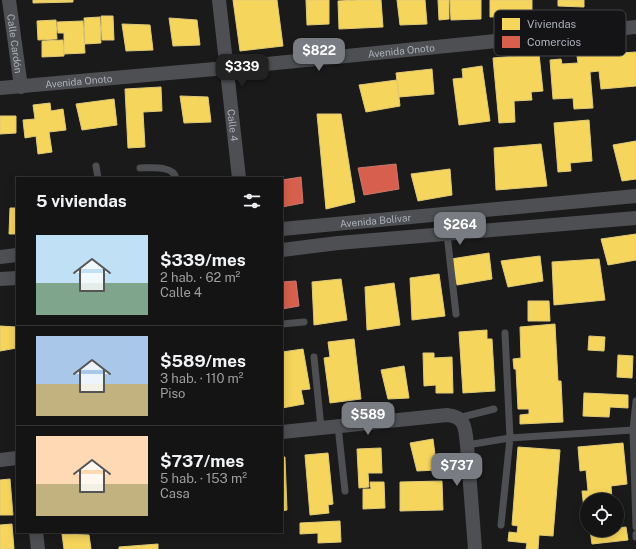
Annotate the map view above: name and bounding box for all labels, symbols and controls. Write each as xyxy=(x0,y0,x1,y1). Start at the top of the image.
legend xyxy=(494,10,626,56)
street label: Calle Cardón xyxy=(5,13,25,74)
text: Viviendas xyxy=(527,18,577,30)
text: Comercios xyxy=(527,36,582,48)
pin: $822 xyxy=(295,38,343,72)
street label: Avenida Onoto xyxy=(367,41,436,60)
text: $822 xyxy=(302,43,336,58)
pin: $339 xyxy=(218,54,266,88)
text: $339 xyxy=(225,59,259,74)
street label: Avenida Onoto xyxy=(45,72,113,90)
street label: Calle 4 xyxy=(225,108,241,142)
icon: filters xyxy=(241,190,263,212)
text: 5 viviendas xyxy=(36,191,127,211)
street label: Avenida Bolívar xyxy=(339,211,412,230)
pin: $264 xyxy=(436,212,484,246)
text: $264 xyxy=(443,217,477,232)
text: $339/mes xyxy=(160,250,246,270)
icon: home xyxy=(68,251,116,299)
text: 2 hab. · 62 m² xyxy=(160,270,240,285)
text: Calle 4 xyxy=(160,285,202,300)
text: $589/mes xyxy=(160,351,246,371)
icon: home xyxy=(68,352,116,400)
text: 3 hab. · 110 m² xyxy=(160,371,244,386)
text: Piso xyxy=(160,386,185,401)
pin: $589 xyxy=(344,402,392,436)
text: $589 xyxy=(351,407,385,422)
text: $737/mes xyxy=(160,451,244,471)
icon: home xyxy=(68,452,116,500)
pin: $737 xyxy=(433,453,481,487)
text: $737 xyxy=(440,458,474,473)
text: 5 hab. · 153 m² xyxy=(160,471,247,486)
text: Casa xyxy=(160,486,190,501)
map controls xyxy=(580,493,624,537)
button: locate xyxy=(580,493,624,537)

